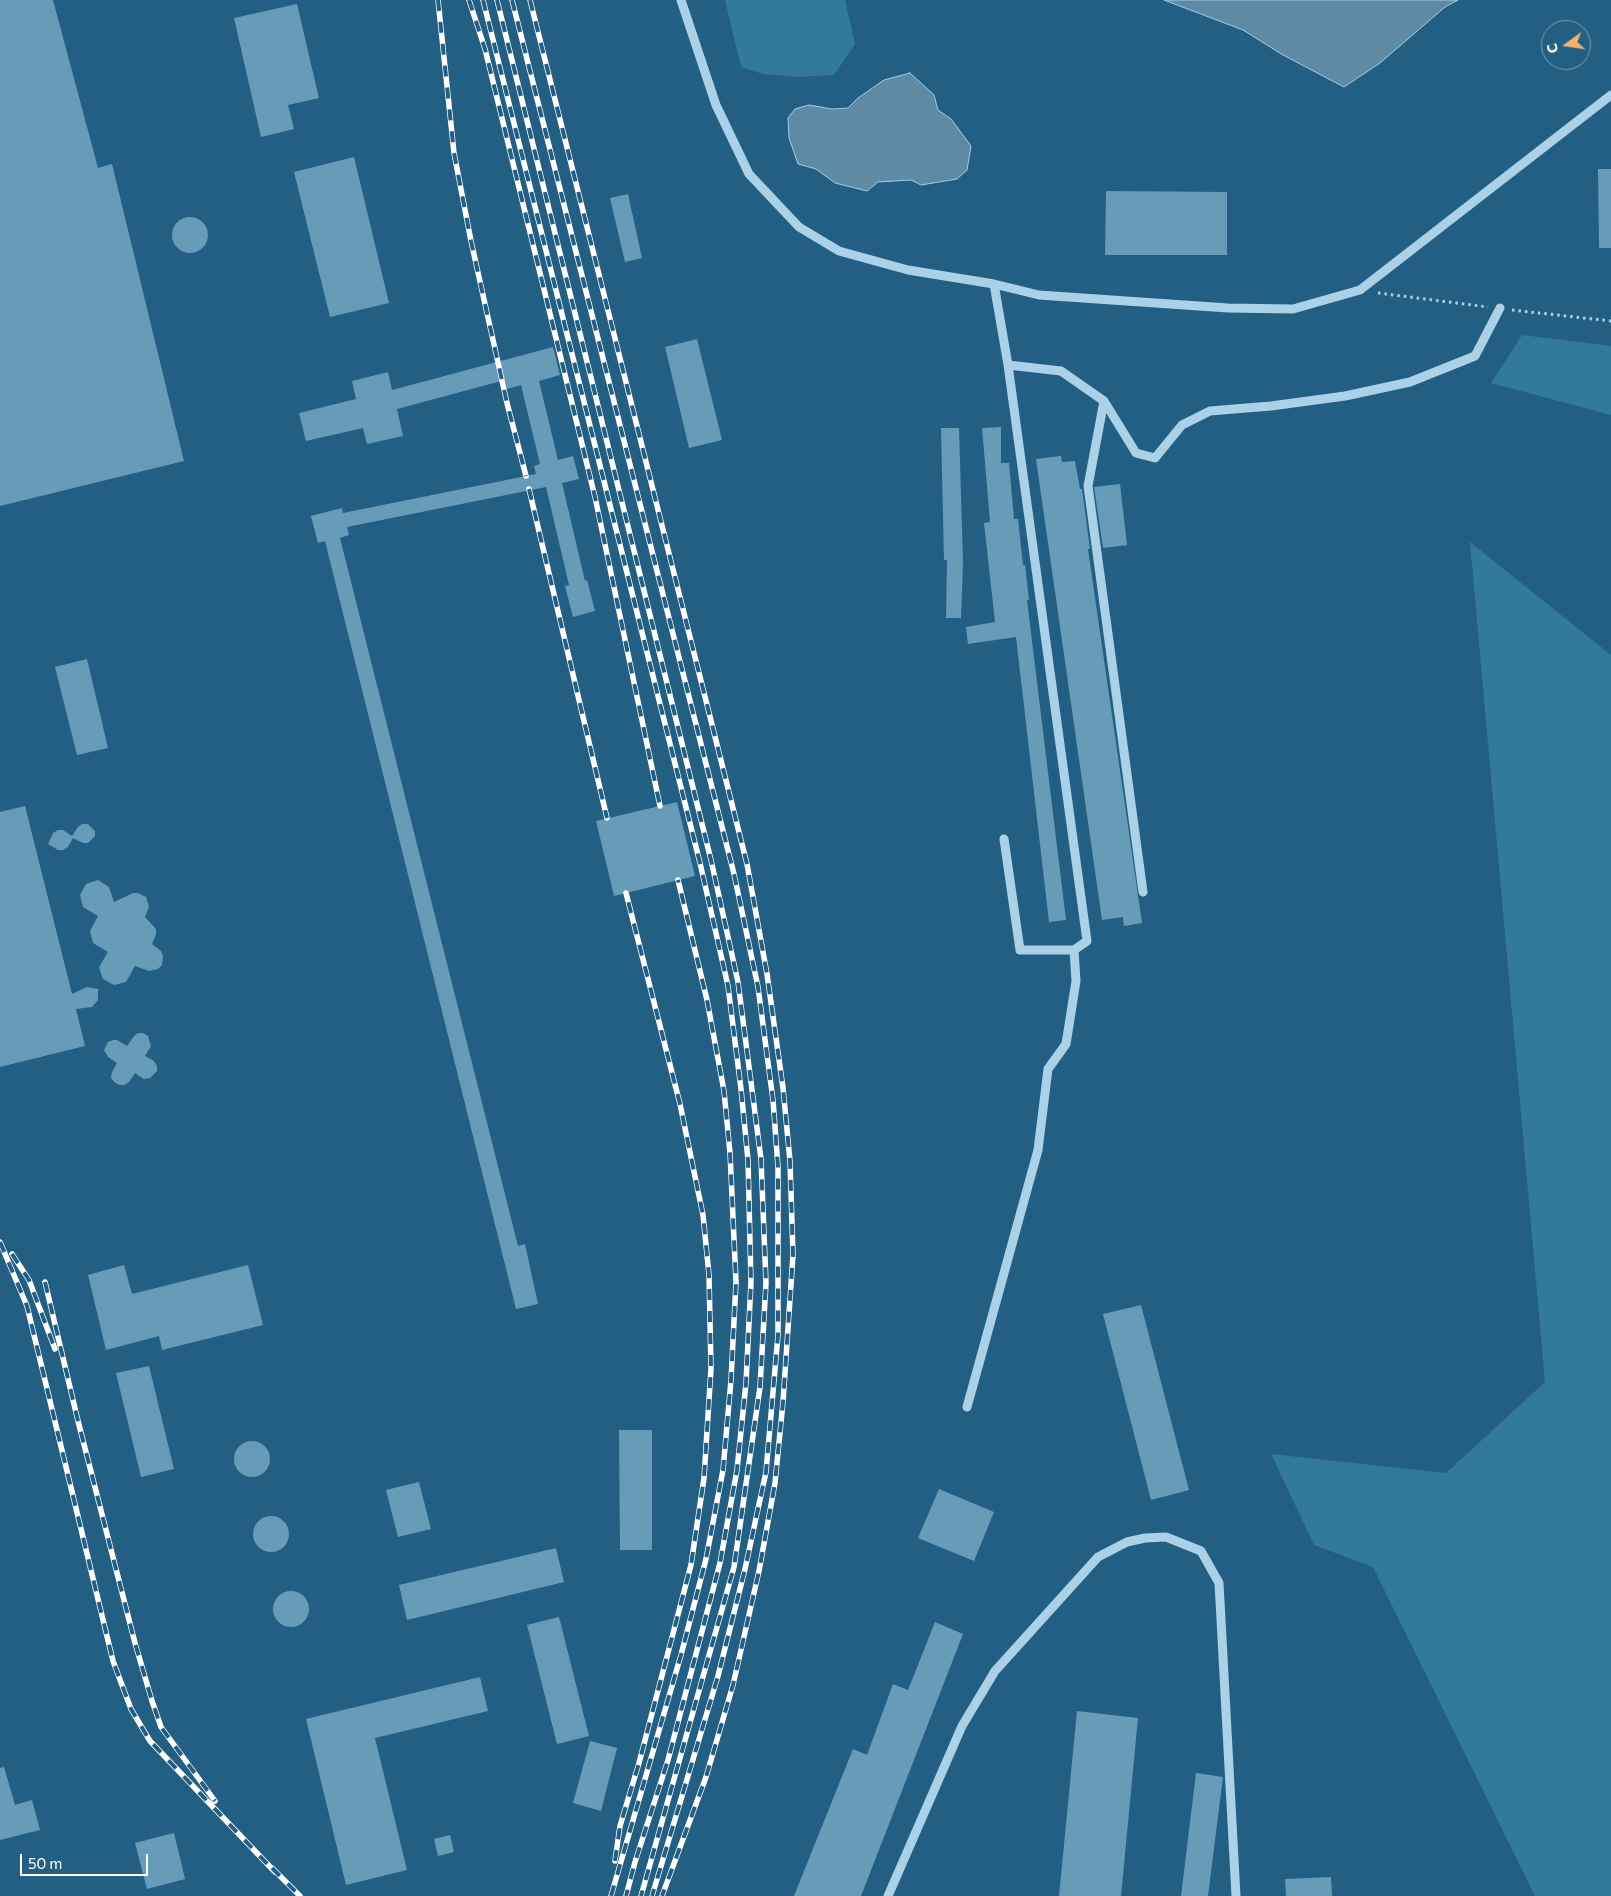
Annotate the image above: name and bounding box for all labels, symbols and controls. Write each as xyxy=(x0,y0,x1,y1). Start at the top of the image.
north arrow xyxy=(1541,20,1591,70)
text: С xyxy=(1543,42,1561,55)
scale bar xyxy=(22,1844,150,1876)
text: 50 m xyxy=(28,1854,62,1872)

